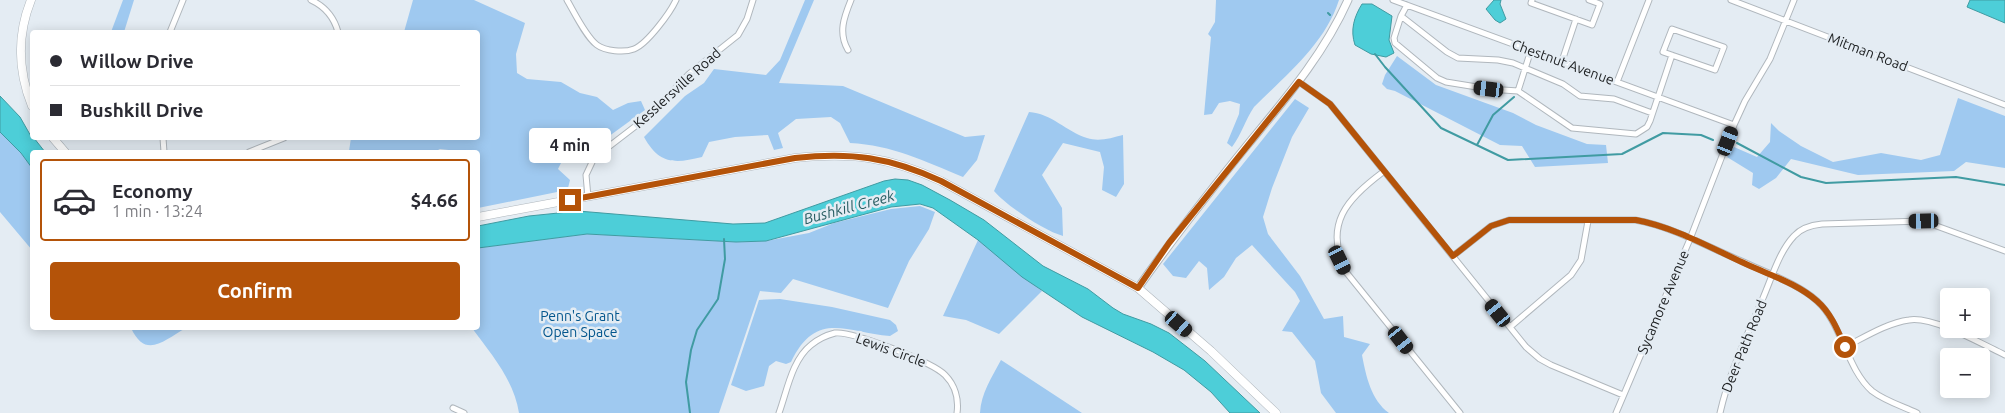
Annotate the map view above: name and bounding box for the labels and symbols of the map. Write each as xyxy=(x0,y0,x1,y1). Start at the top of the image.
street label: Mitman Road xyxy=(1826,30,1910,74)
street label: Chestnut Avenue xyxy=(1510,36,1616,88)
street label: Kesslersville Road xyxy=(630,45,724,131)
car xyxy=(1473,80,1504,98)
car xyxy=(1715,124,1740,158)
callout: 4 min xyxy=(529,128,611,162)
water label: Bushkill Creek xyxy=(802,187,897,227)
route end xyxy=(559,189,581,211)
car xyxy=(1908,213,1939,229)
car xyxy=(1326,243,1353,277)
street label: Sycamore Avenue xyxy=(1634,248,1692,356)
car xyxy=(1482,297,1513,329)
street label: Deer Path Road xyxy=(1718,297,1770,395)
park label: Penn's Grant Open Space xyxy=(540,308,620,340)
car xyxy=(1162,308,1195,340)
car xyxy=(1385,324,1416,356)
street label: Lewis Circle xyxy=(854,330,928,370)
route start xyxy=(1834,336,1856,358)

